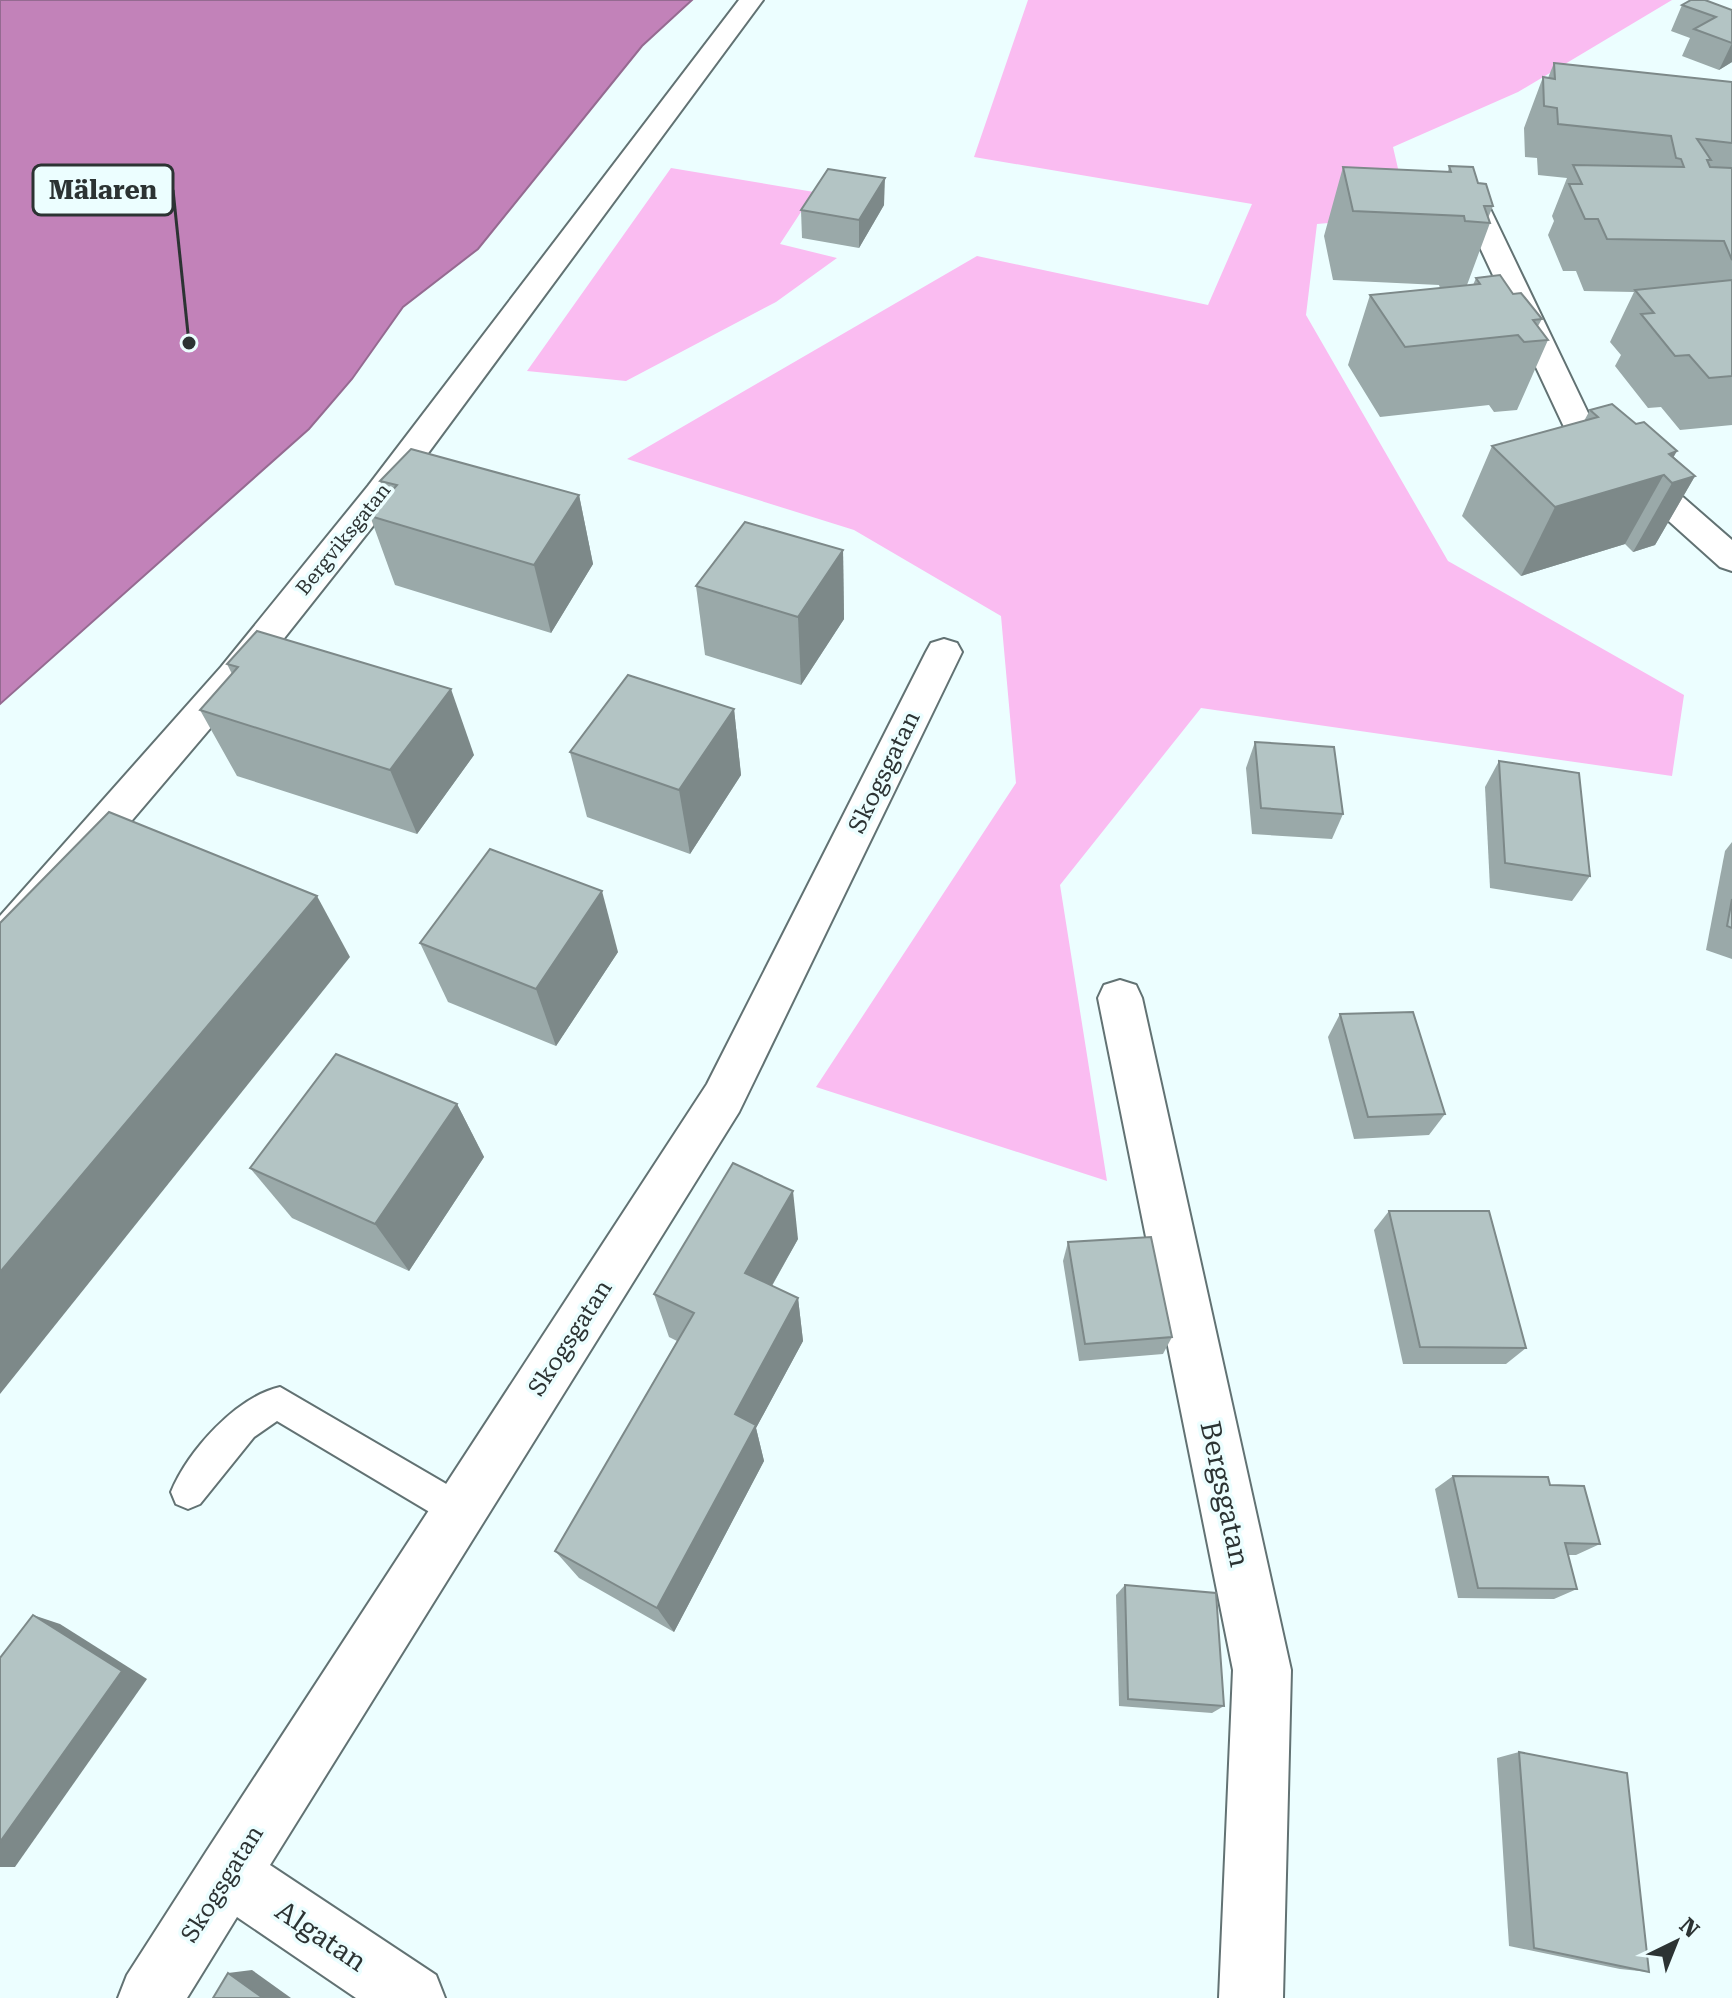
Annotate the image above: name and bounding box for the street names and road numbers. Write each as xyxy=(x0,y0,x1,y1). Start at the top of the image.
street label: Bergviksgatan xyxy=(291,478,395,600)
street label: Skogsgatan xyxy=(842,706,926,838)
street label: Skogsgatan xyxy=(522,1275,618,1401)
street label: Bergsgatan xyxy=(1193,1418,1257,1570)
street label: Skogsgatan xyxy=(175,1820,269,1948)
street label: Algatan xyxy=(269,1894,373,1978)

